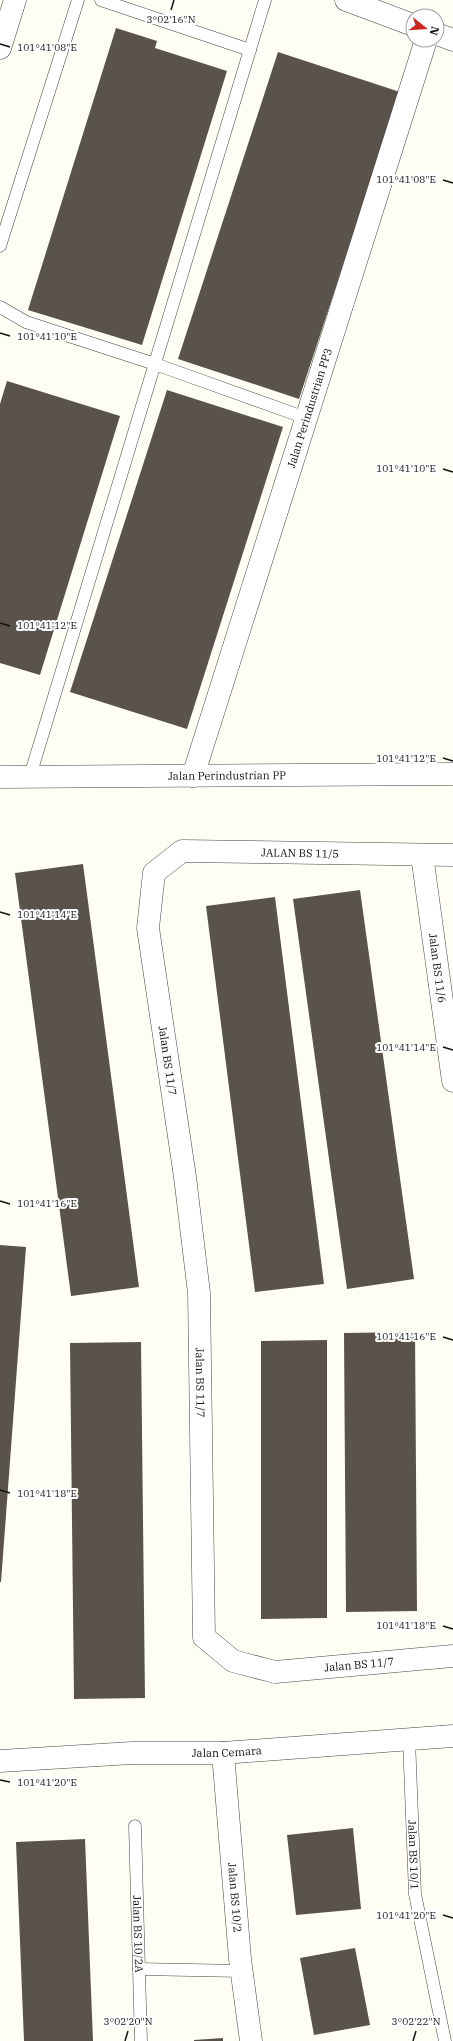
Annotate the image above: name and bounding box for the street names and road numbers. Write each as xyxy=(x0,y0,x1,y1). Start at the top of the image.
street label: Jalan Perindustrian PP3 xyxy=(284,346,335,470)
street label: Jalan Perindustrian PP xyxy=(168,768,286,783)
street label: JALAN BS 11/5 xyxy=(261,845,339,861)
street label: Jalan BS 11/6 xyxy=(426,932,449,1004)
street label: Jalan BS 11/7 xyxy=(156,1025,180,1096)
street label: Jalan BS 11/7 xyxy=(193,1347,208,1418)
street label: Jalan BS 11/7 xyxy=(323,1654,395,1675)
street label: Jalan Cemara xyxy=(192,1743,262,1760)
street label: Jalan BS 10/1 xyxy=(405,1820,422,1890)
street label: Jalan BS 10/2 xyxy=(225,1862,245,1933)
street label: Jalan BS 10/2A xyxy=(130,1895,146,1973)

